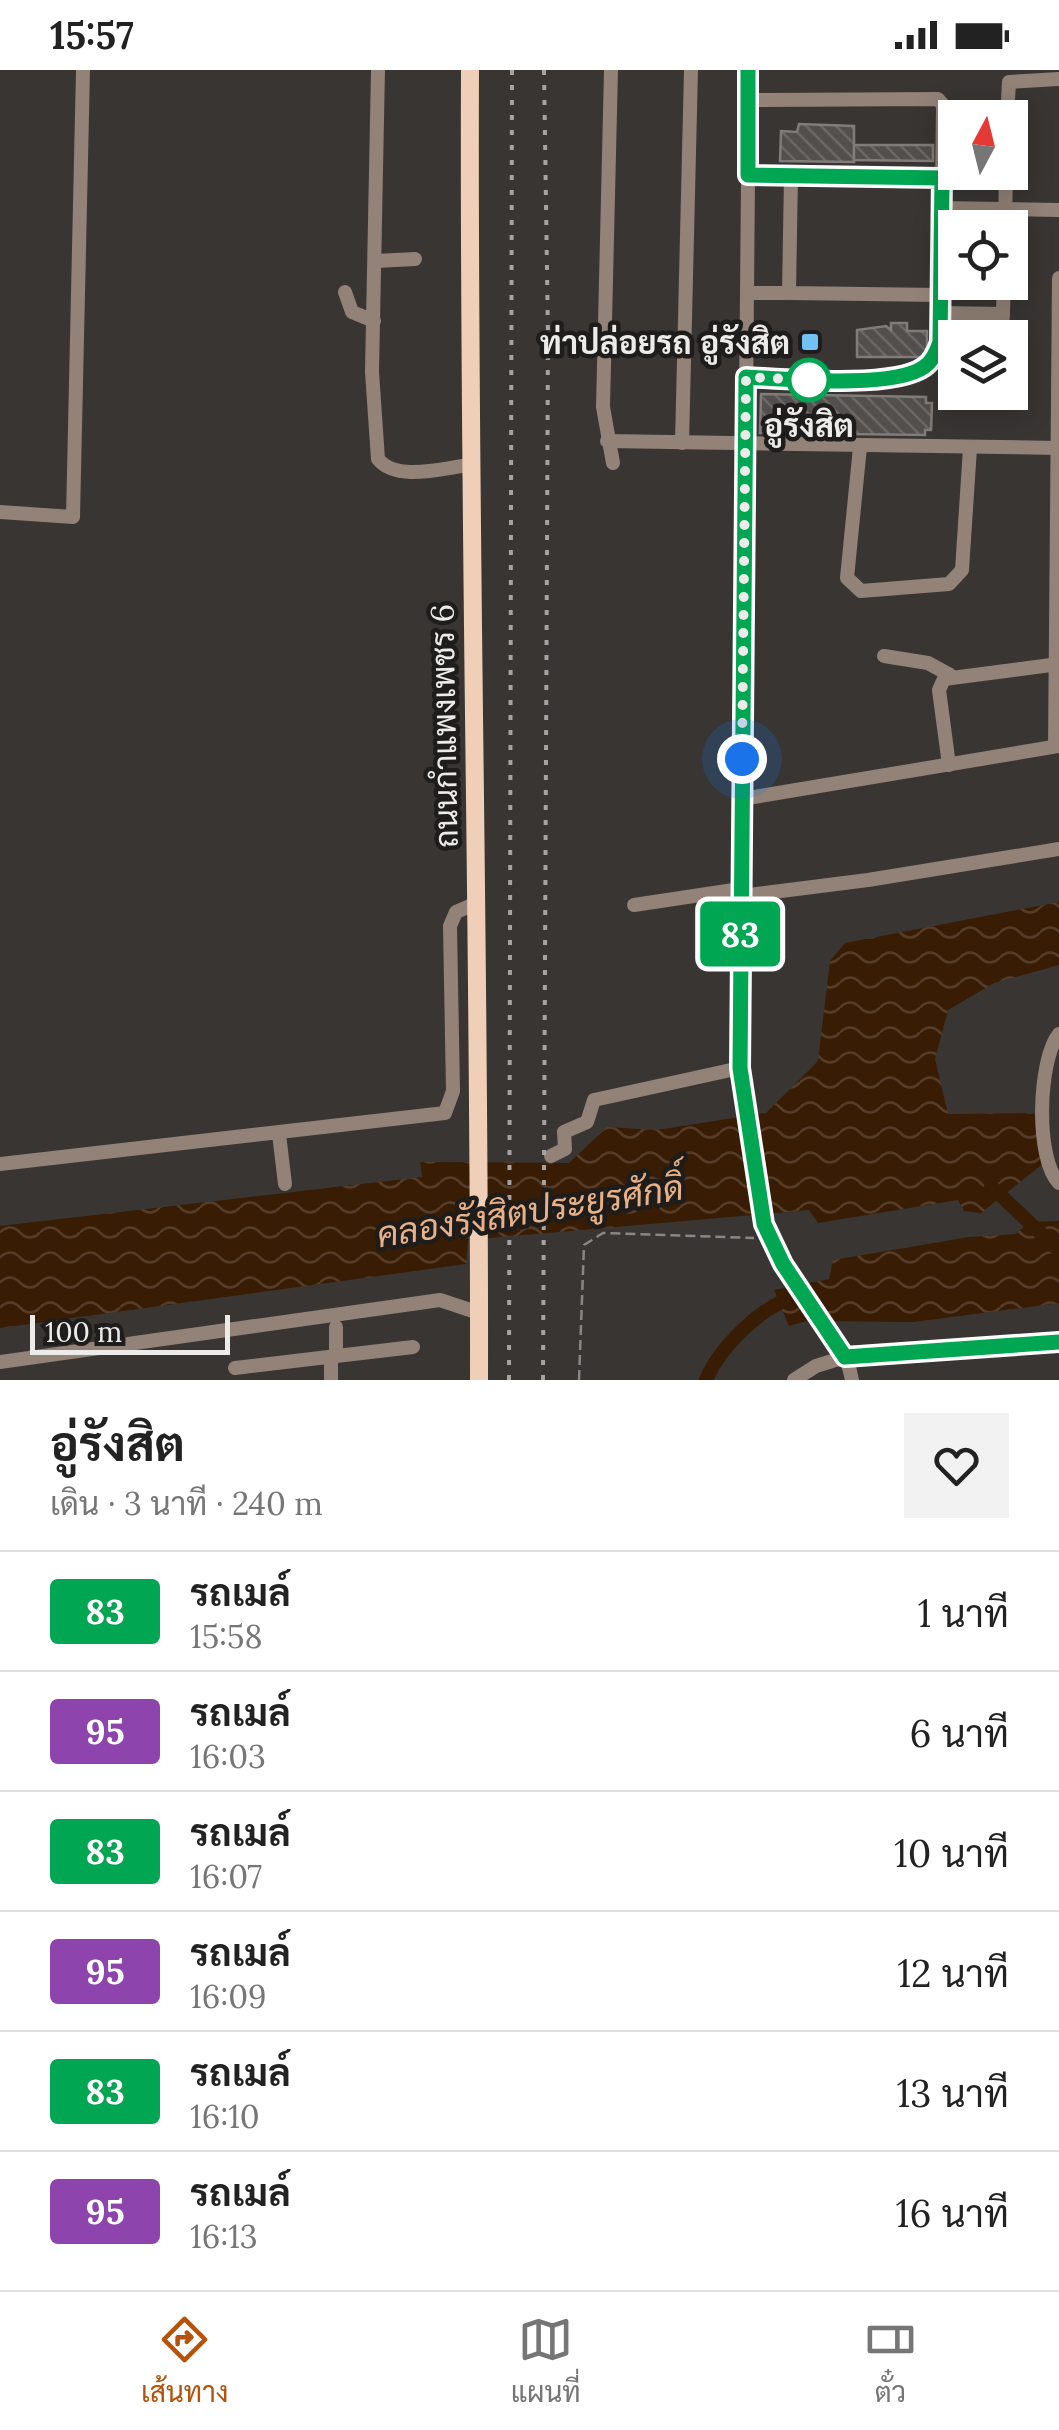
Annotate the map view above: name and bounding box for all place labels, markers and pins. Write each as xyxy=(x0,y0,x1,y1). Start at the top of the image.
place label: ท่าปล่อยรถ อู่รังสิต xyxy=(540,322,790,365)
marker: ท่าปล่อยรถ อู่รังสิต xyxy=(799,331,821,353)
marker: อู่รังสิต xyxy=(788,359,830,401)
place label: อู่รังสิต xyxy=(764,405,854,448)

